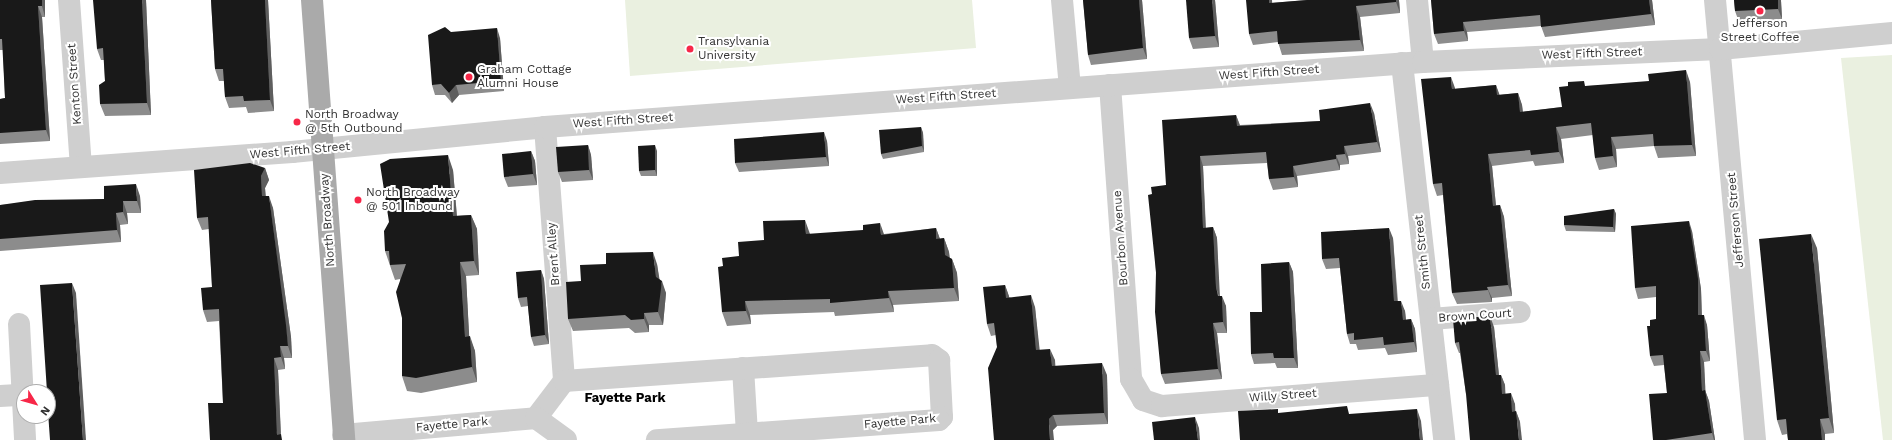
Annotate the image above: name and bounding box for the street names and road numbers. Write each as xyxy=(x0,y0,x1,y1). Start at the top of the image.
street label: Kenton Street xyxy=(65,43,85,125)
street label: West Fifth Street xyxy=(1541,45,1643,63)
street label: West Fifth Street xyxy=(1218,62,1320,84)
street label: West Fifth Street xyxy=(895,86,997,108)
street label: West Fifth Street xyxy=(572,110,674,132)
street label: West Fifth Street xyxy=(249,139,351,163)
street label: Jefferson Street xyxy=(1725,172,1747,268)
street label: North Broadway xyxy=(318,173,338,267)
street label: Bourbon Avenue xyxy=(1110,190,1132,286)
street label: Smith Street xyxy=(1412,214,1434,290)
street label: Brent Alley xyxy=(545,222,563,286)
street label: Brown Court xyxy=(1438,306,1512,326)
street label: Willy Street xyxy=(1248,386,1318,406)
street label: Fayette Park xyxy=(863,412,937,432)
street label: Fayette Park xyxy=(415,415,489,435)

